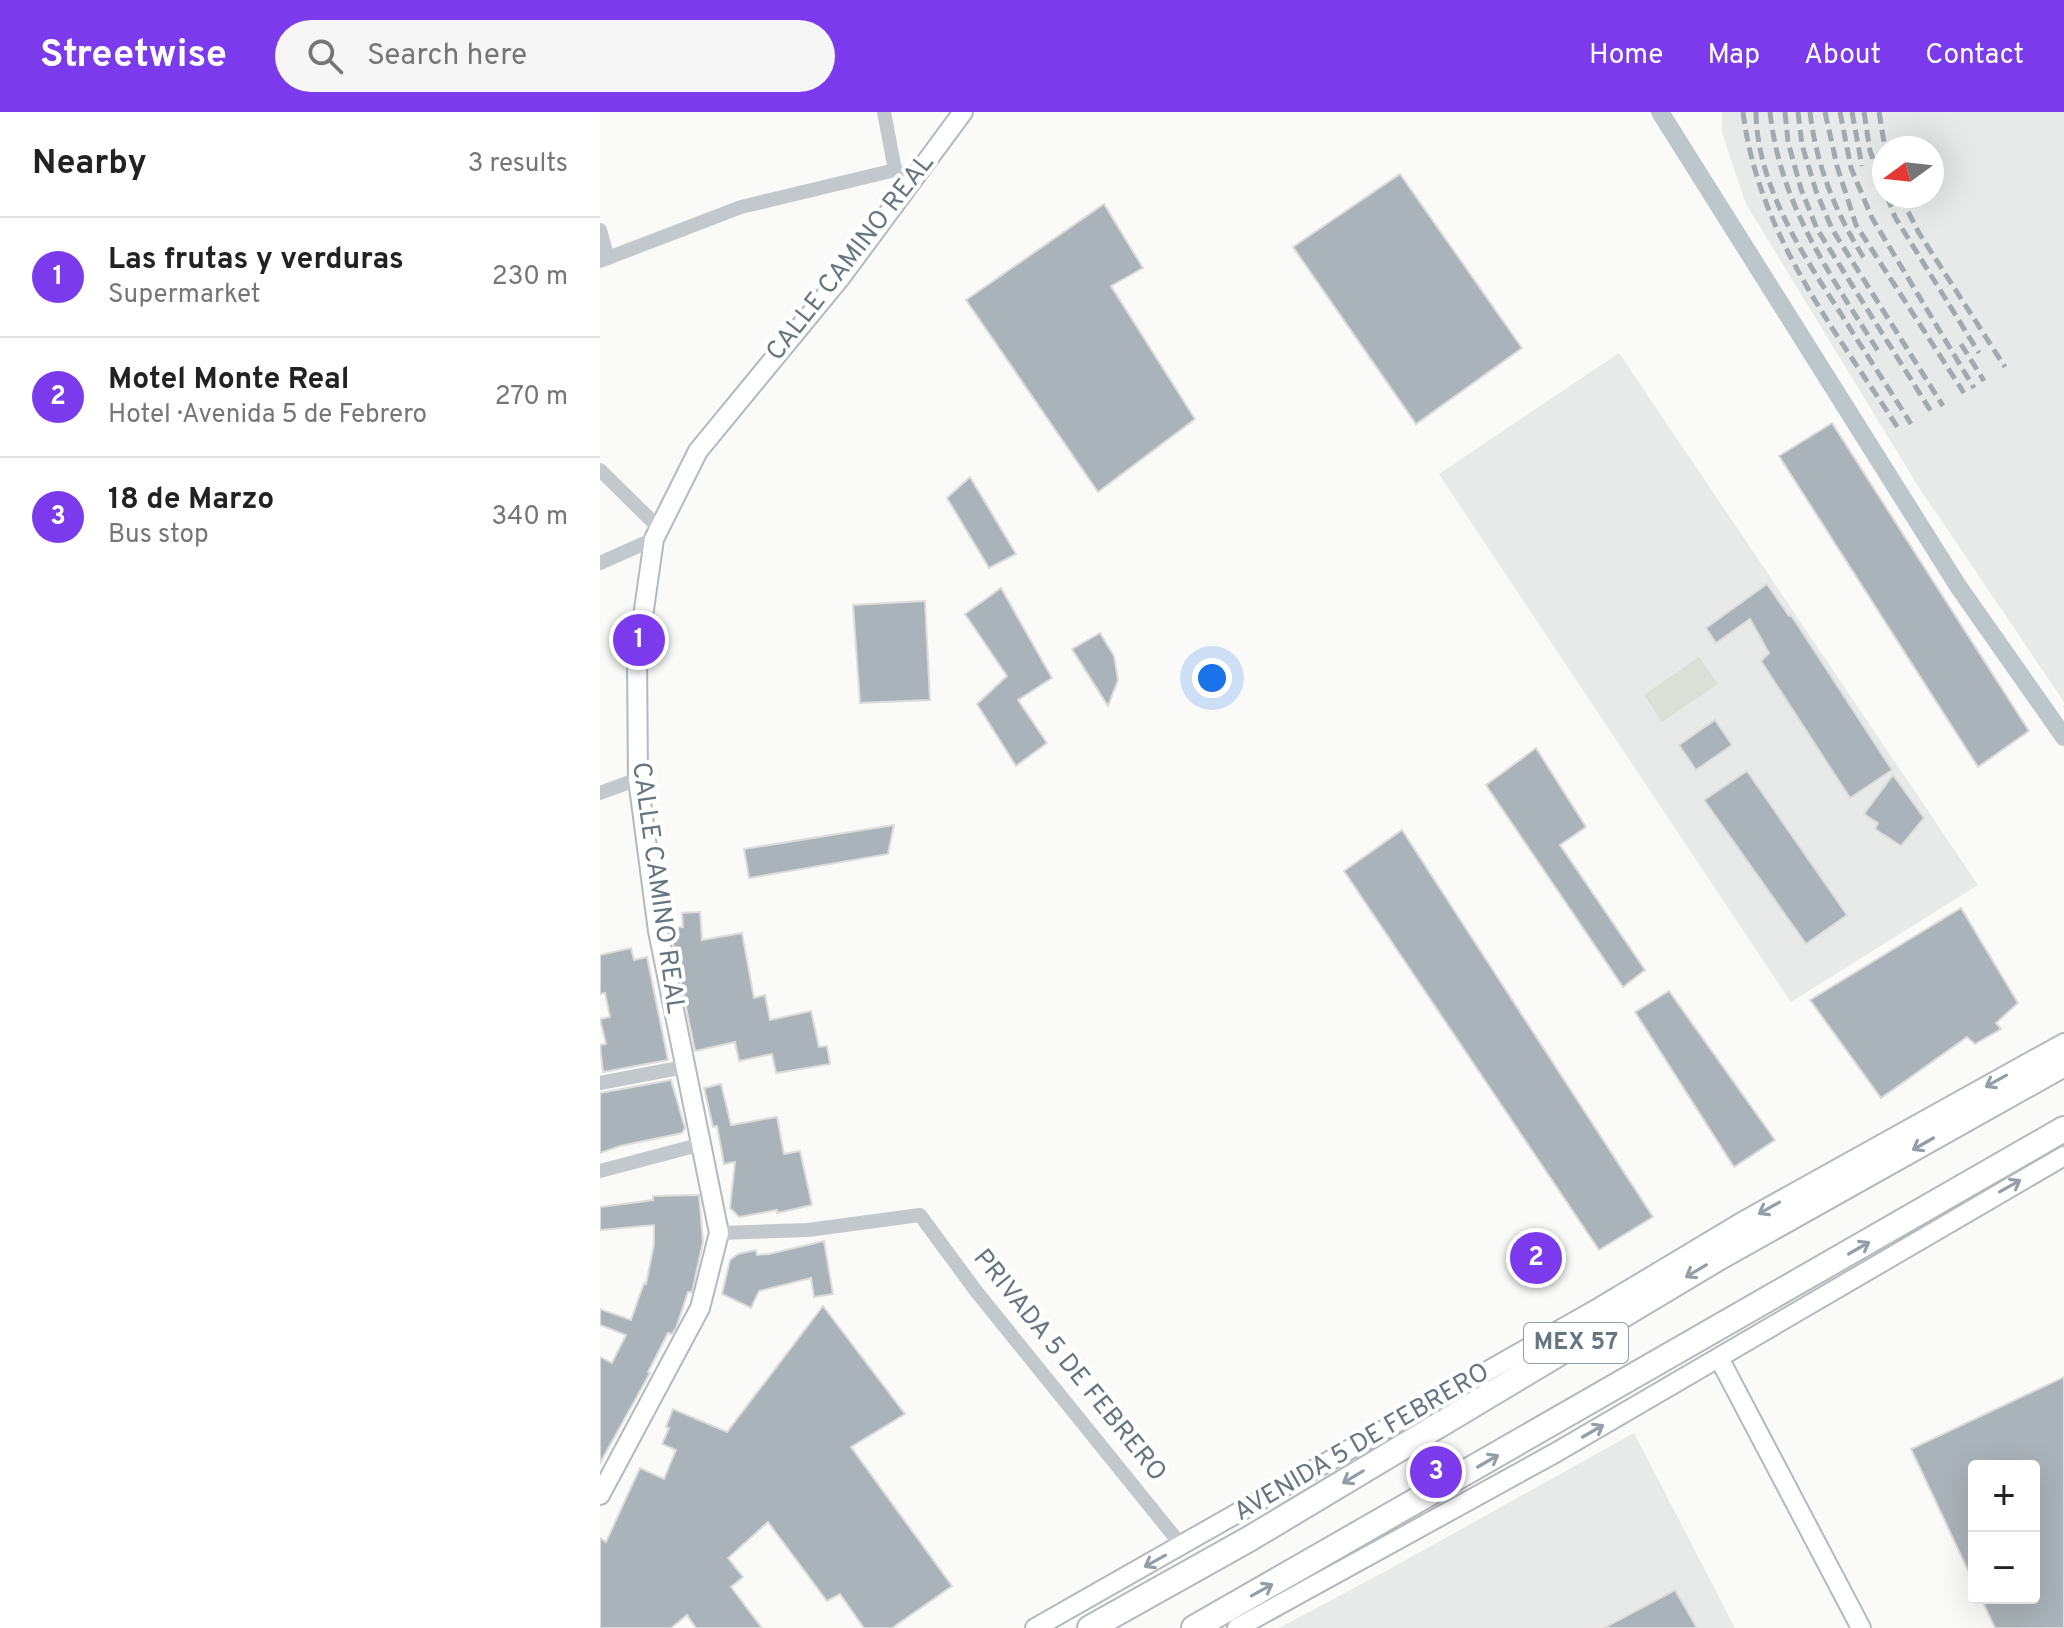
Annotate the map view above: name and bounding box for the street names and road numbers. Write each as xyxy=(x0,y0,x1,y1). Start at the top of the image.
street label: CALLE CAMINO REAL xyxy=(760,148,942,368)
street label: CALLE CAMINO REAL xyxy=(623,760,691,1016)
street label: PRIVADA 5 DE FEBRERO xyxy=(965,1243,1173,1489)
road number: MEX 57 xyxy=(1524,1323,1628,1363)
street label: AVENIDA 5 DE FEBRERO xyxy=(1228,1356,1496,1530)

